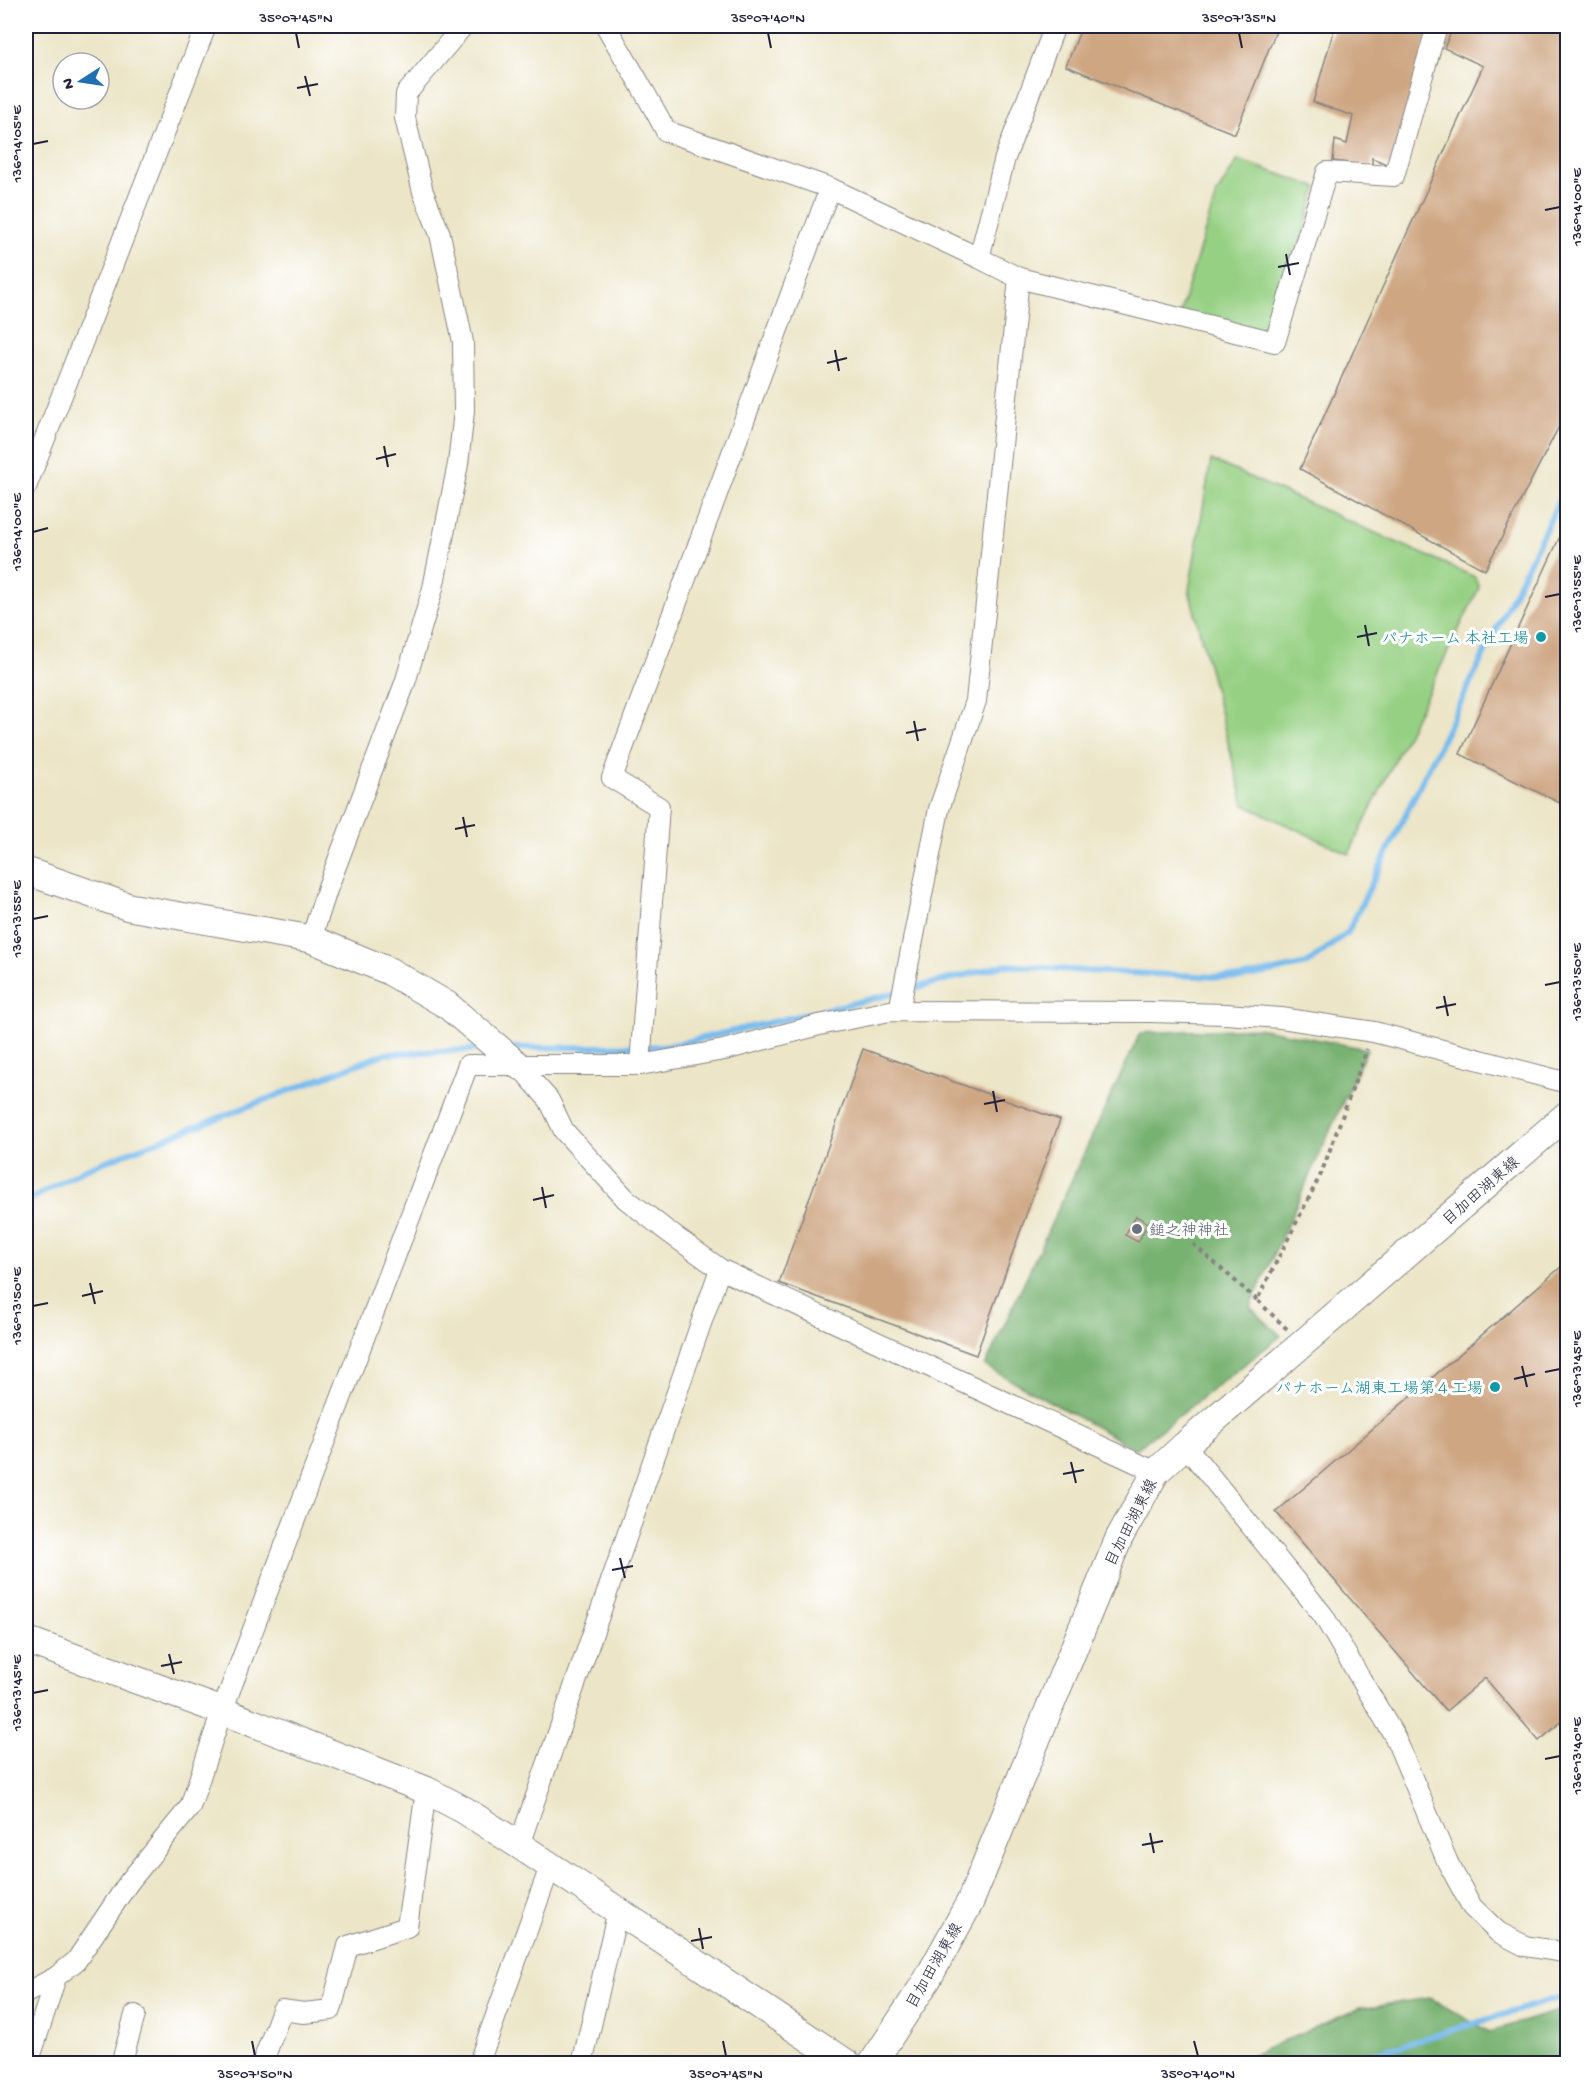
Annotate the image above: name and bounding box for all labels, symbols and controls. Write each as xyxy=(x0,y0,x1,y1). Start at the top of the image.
text: 35°07'45"N xyxy=(258,10,333,28)
text: 35°07'40"N xyxy=(730,10,805,28)
text: 35°07'35"N xyxy=(1201,10,1276,28)
north arrow xyxy=(51,51,111,111)
text: N xyxy=(59,76,80,90)
text: 136°14'05"E xyxy=(9,105,27,184)
text: 136°14'00"E xyxy=(1569,167,1587,247)
text: 136°14'00"E xyxy=(9,492,27,572)
text: 136°13'55"E xyxy=(1569,555,1587,634)
place label: パナホーム 本社工場 xyxy=(1382,630,1529,650)
marker: パナホーム 本社工場 xyxy=(1534,630,1548,644)
text: 136°13'55"E xyxy=(9,880,27,959)
text: 136°13'50"E xyxy=(1569,942,1587,1022)
street label: 目加田湖東線 xyxy=(1439,1152,1525,1231)
marker: 鎚之神神社 xyxy=(1130,1222,1144,1236)
place label: 鎚之神神社 xyxy=(1149,1222,1229,1242)
text: 136°13'50"E xyxy=(9,1266,27,1346)
text: 136°13'45"E xyxy=(1569,1330,1587,1408)
place label: パナホーム湖東工場第４工場 xyxy=(1276,1379,1483,1400)
marker: パナホーム湖東工場第４工場 xyxy=(1488,1380,1502,1394)
street label: 目加田湖東線 xyxy=(1101,1476,1163,1571)
text: 136°13'45"E xyxy=(9,1654,27,1732)
text: 136°13'40"E xyxy=(1569,1717,1587,1796)
street label: 目加田湖東線 xyxy=(902,1919,968,2013)
text: 35°07'50"N xyxy=(217,2066,293,2084)
text: 35°07'45"N xyxy=(688,2066,763,2084)
text: 35°07'40"N xyxy=(1160,2066,1235,2084)

